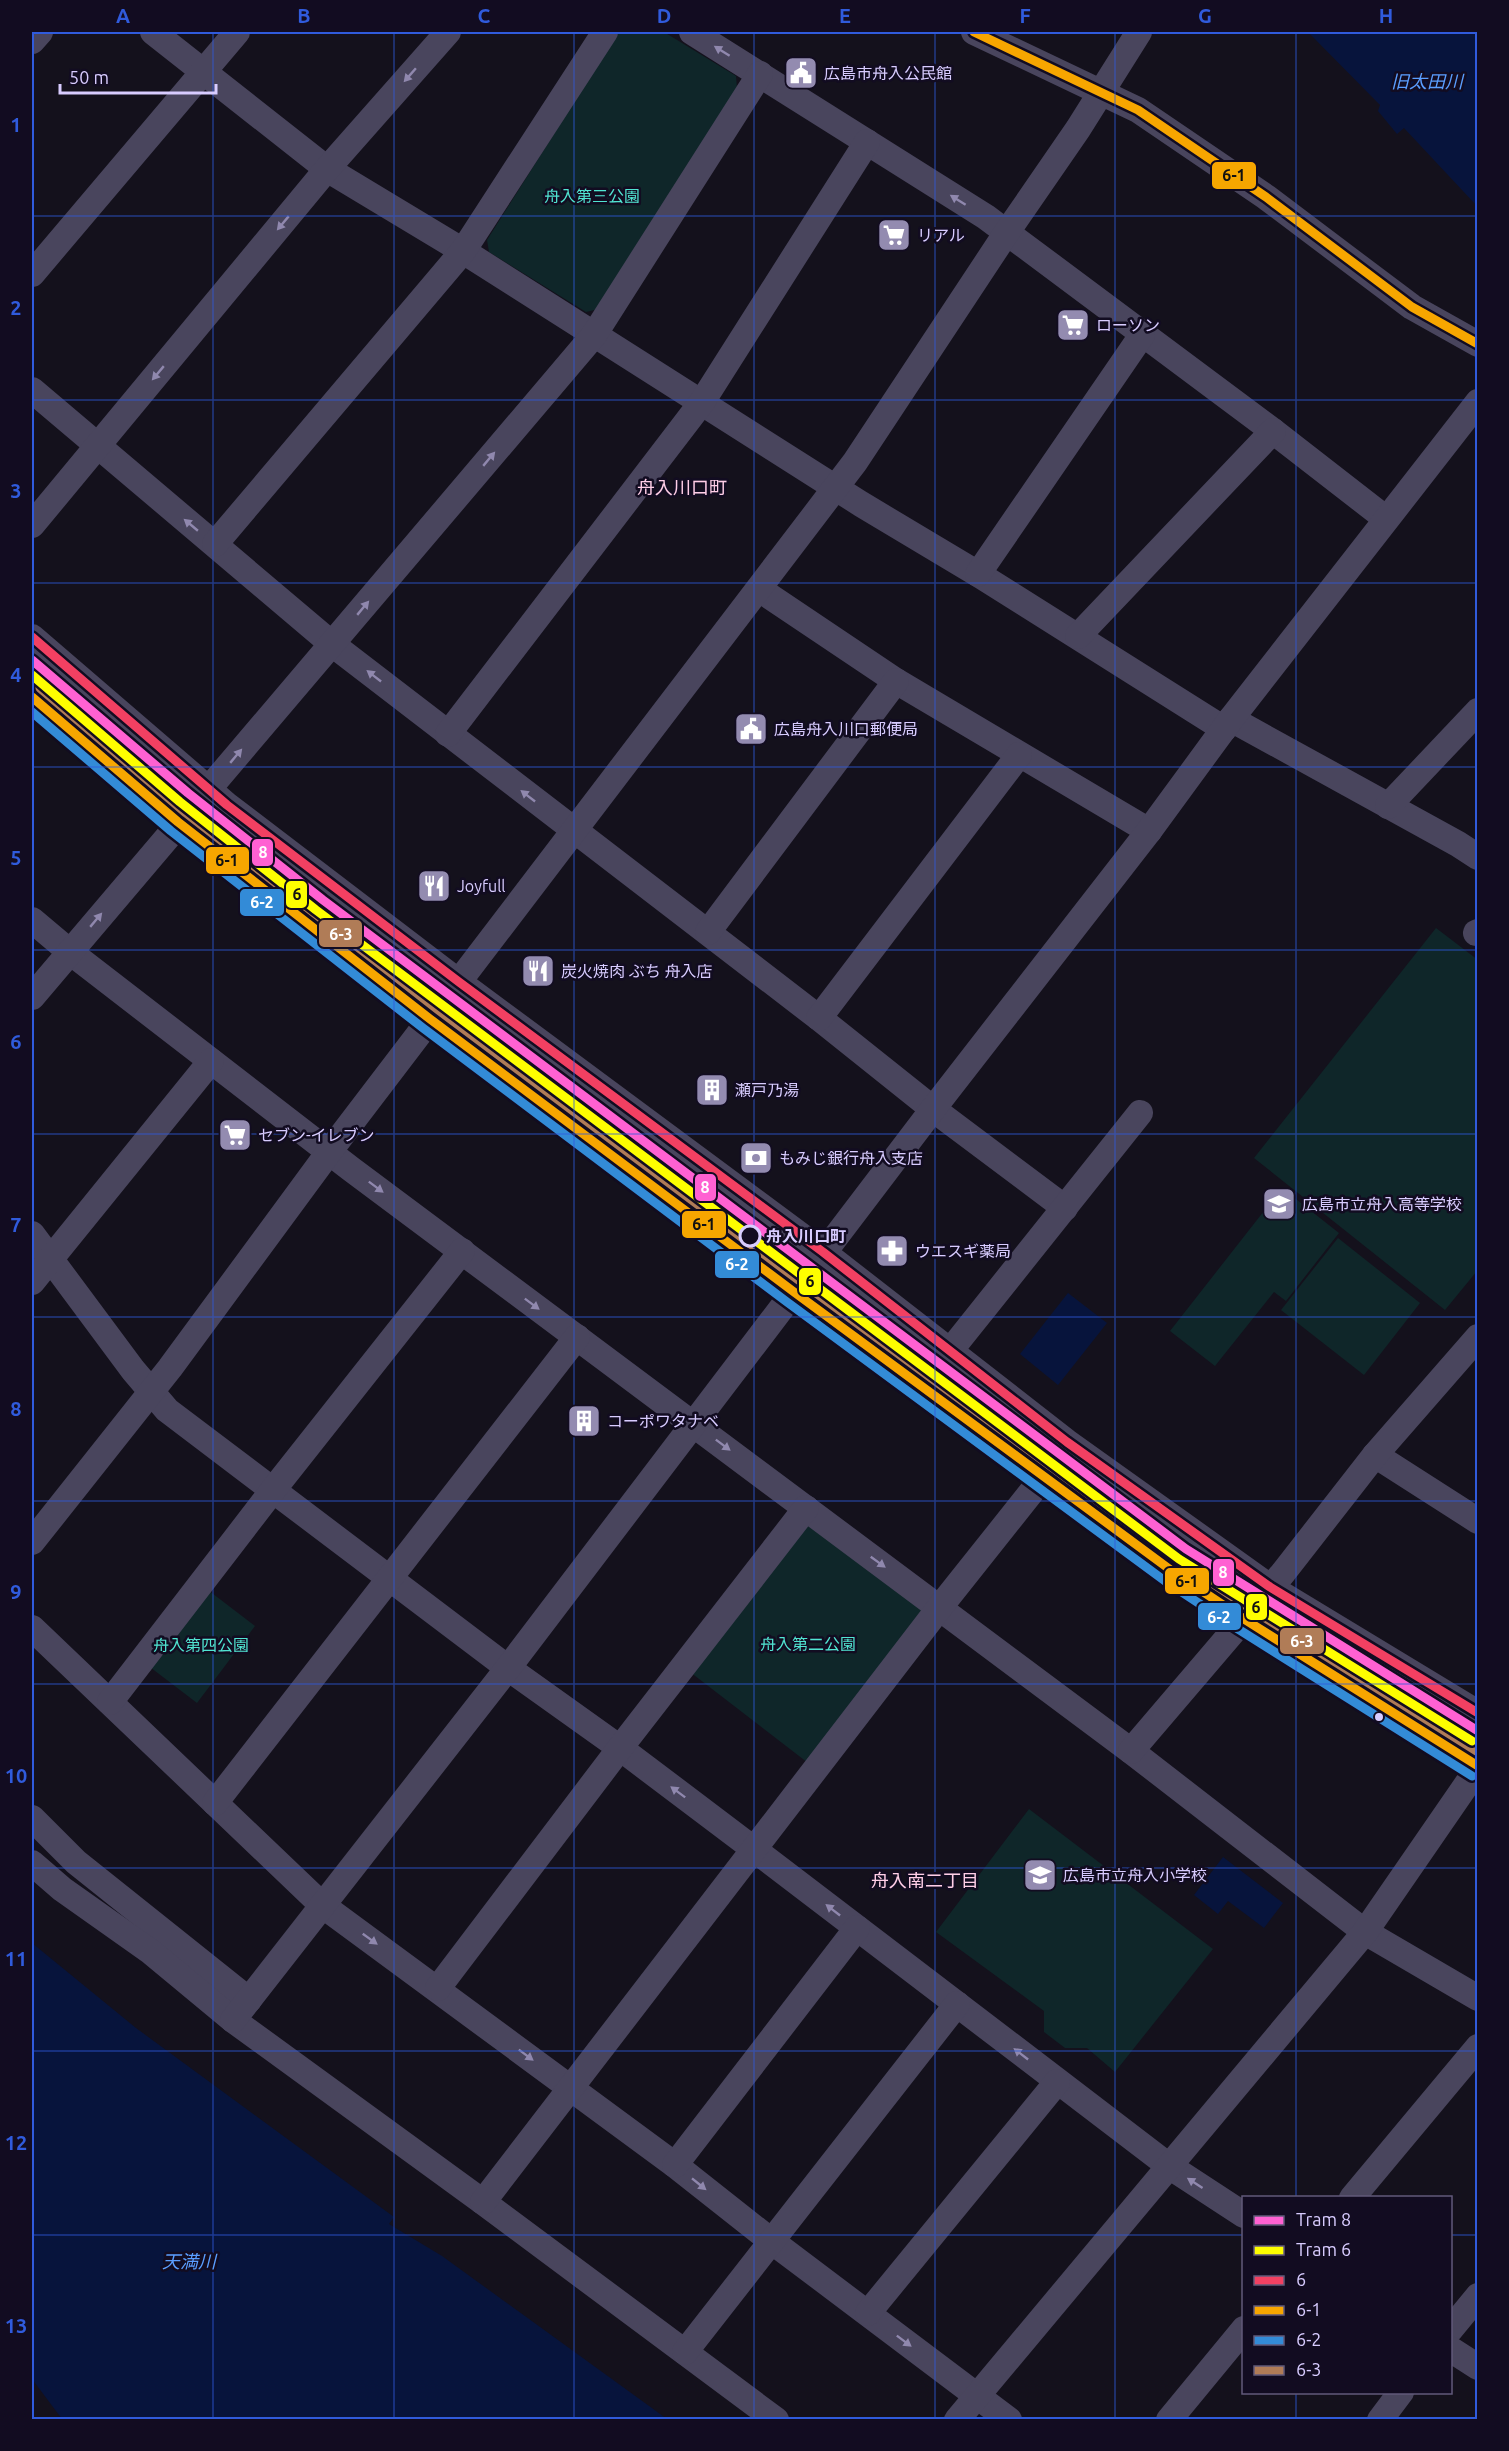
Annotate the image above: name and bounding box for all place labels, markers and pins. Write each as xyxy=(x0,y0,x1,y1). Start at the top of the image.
public building icon: 広島市舟入公民館 xyxy=(783,55,819,91)
place label: 広島市舟入公民館 xyxy=(824,64,952,82)
supermarket icon: リアル xyxy=(876,217,912,253)
place label: リアル xyxy=(917,226,965,244)
supermarket icon: ローソン xyxy=(1055,307,1091,343)
place label: ローソン xyxy=(1096,316,1160,334)
public building icon: 広島舟入川口郵便局 xyxy=(733,711,769,747)
place label: 広島舟入川口郵便局 xyxy=(774,720,918,738)
restaurant icon: Joyfull xyxy=(416,868,452,904)
place label: Joyfull xyxy=(457,877,506,895)
restaurant icon: 炭火焼肉 ぶち 舟入店 xyxy=(520,953,556,989)
place label: 炭火焼肉 ぶち 舟入店 xyxy=(561,962,713,980)
building icon: 瀬戸乃湯 xyxy=(694,1072,730,1108)
place label: 瀬戸乃湯 xyxy=(735,1081,799,1099)
supermarket icon: セブン-イレブン xyxy=(217,1117,253,1153)
place label: セブン-イレブン xyxy=(258,1126,375,1144)
bank icon: もみじ銀行舟入支店 xyxy=(738,1140,774,1176)
place label: もみじ銀行舟入支店 xyxy=(779,1149,923,1167)
school or university icon: 広島市立舟入高等学校 xyxy=(1261,1186,1297,1222)
place label: 広島市立舟入高等学校 xyxy=(1302,1195,1462,1213)
marker: 舟入川口町 xyxy=(739,1225,761,1247)
place label: 舟入川口町 xyxy=(766,1227,846,1245)
pharmacy icon: ウエスギ薬局 xyxy=(874,1233,910,1269)
place label: ウエスギ薬局 xyxy=(915,1242,1011,1260)
building icon: コーポワタナベ xyxy=(566,1403,602,1439)
place label: コーポワタナベ xyxy=(607,1412,719,1430)
unlabelled marker xyxy=(1373,1711,1385,1723)
school or university icon: 広島市立舟入小学校 xyxy=(1022,1857,1058,1893)
place label: 広島市立舟入小学校 xyxy=(1063,1866,1207,1884)

